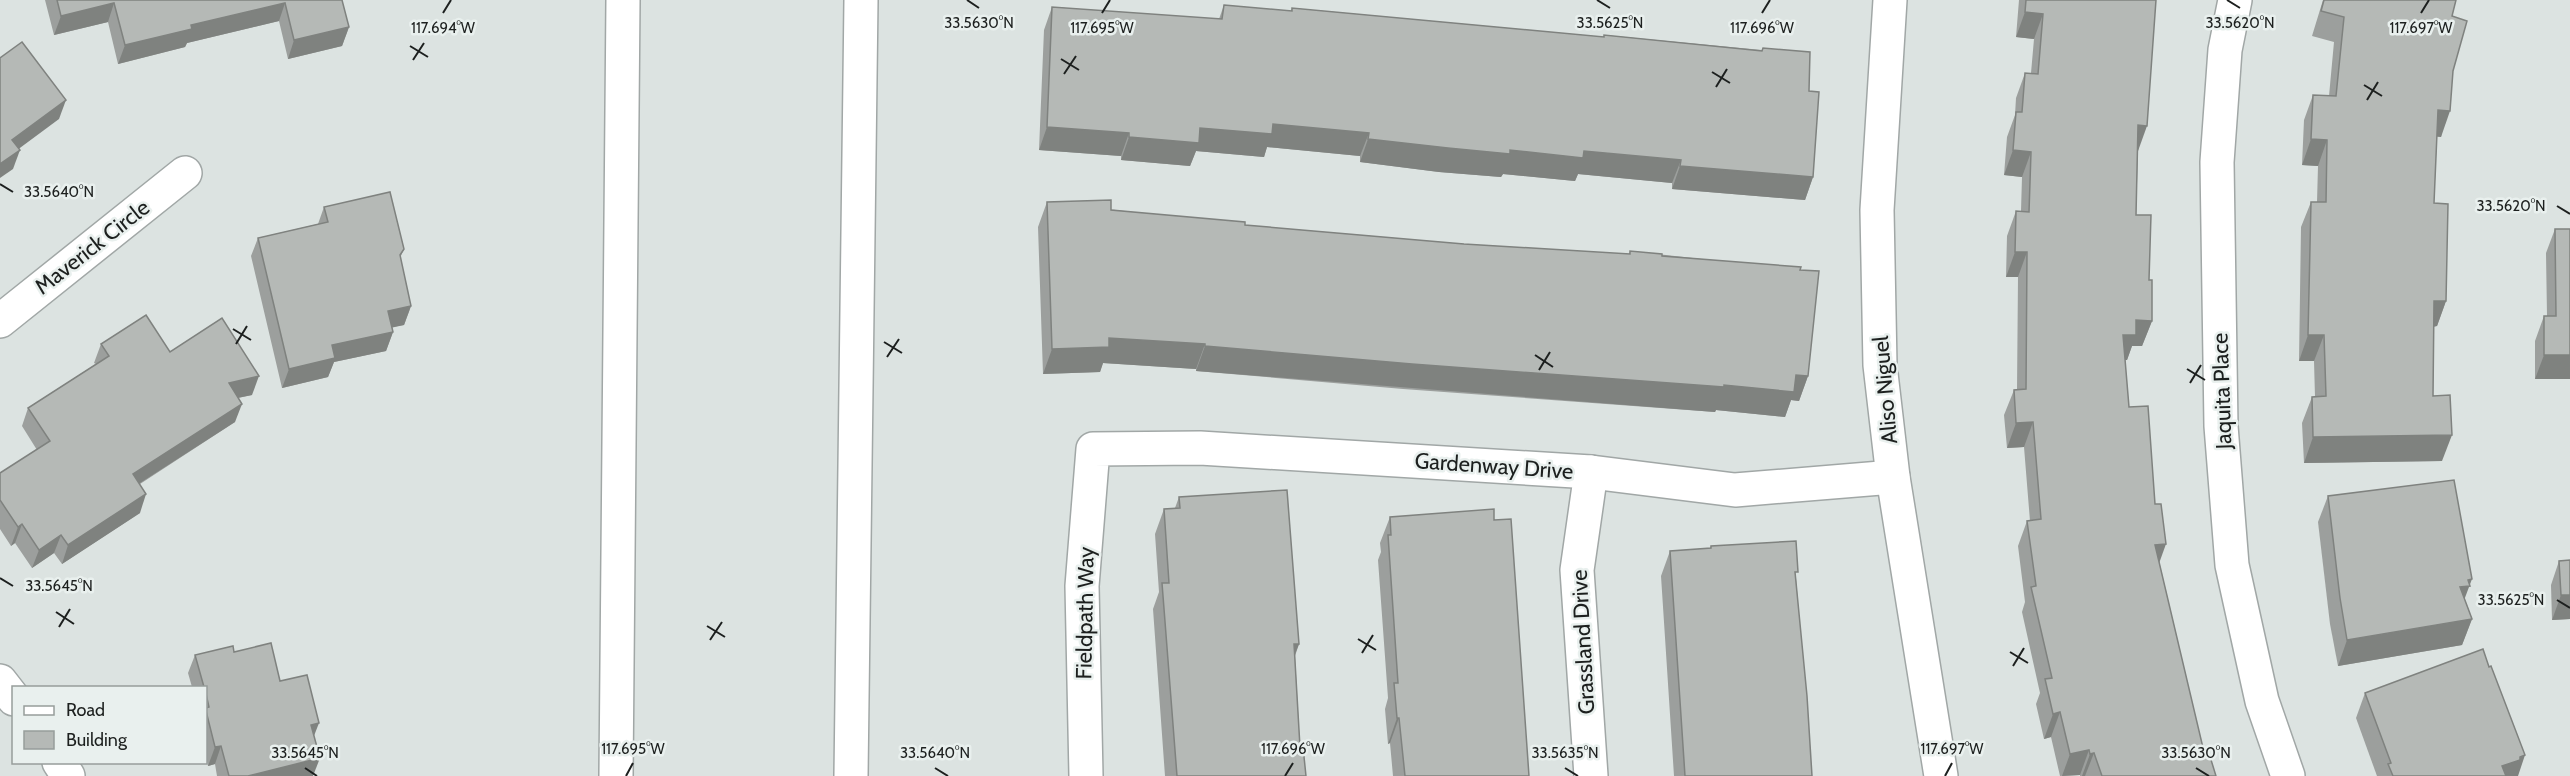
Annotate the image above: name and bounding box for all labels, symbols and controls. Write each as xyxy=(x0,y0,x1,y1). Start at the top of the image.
text: 33.5630°N xyxy=(944,14,1014,32)
text: 33.5625°N xyxy=(1577,14,1643,32)
text: 33.5620°N xyxy=(2205,14,2275,32)
text: 117.694°W xyxy=(411,19,476,37)
text: 117.695°W xyxy=(1070,19,1135,37)
text: 117.696°W xyxy=(1730,19,1795,37)
text: 117.697°W xyxy=(2390,19,2453,37)
text: 33.5640°N xyxy=(24,183,94,201)
street label: Maverick Circle xyxy=(29,194,155,300)
text: 33.5620°N xyxy=(2476,197,2546,215)
street label: Jaquita Place xyxy=(2206,332,2238,451)
street label: Aliso Niguel xyxy=(1867,334,1903,445)
street label: Gardenway Drive xyxy=(1414,447,1574,485)
street label: Fieldpath Way xyxy=(1070,546,1100,680)
street label: Grassland Drive xyxy=(1566,569,1600,715)
text: 33.5645°N xyxy=(25,577,93,595)
text: 33.5625°N xyxy=(2478,591,2544,609)
legend xyxy=(12,686,207,764)
text: Road xyxy=(66,699,105,721)
text: Building xyxy=(66,729,128,751)
text: 117.695°W xyxy=(601,740,666,758)
text: 117.696°W xyxy=(1261,740,1326,758)
text: 117.697°W xyxy=(1921,740,1984,758)
text: 33.5645°N xyxy=(271,744,339,762)
text: 33.5640°N xyxy=(900,744,970,762)
text: 33.5635°N xyxy=(1531,744,1599,762)
text: 33.5630°N xyxy=(2161,744,2231,762)

